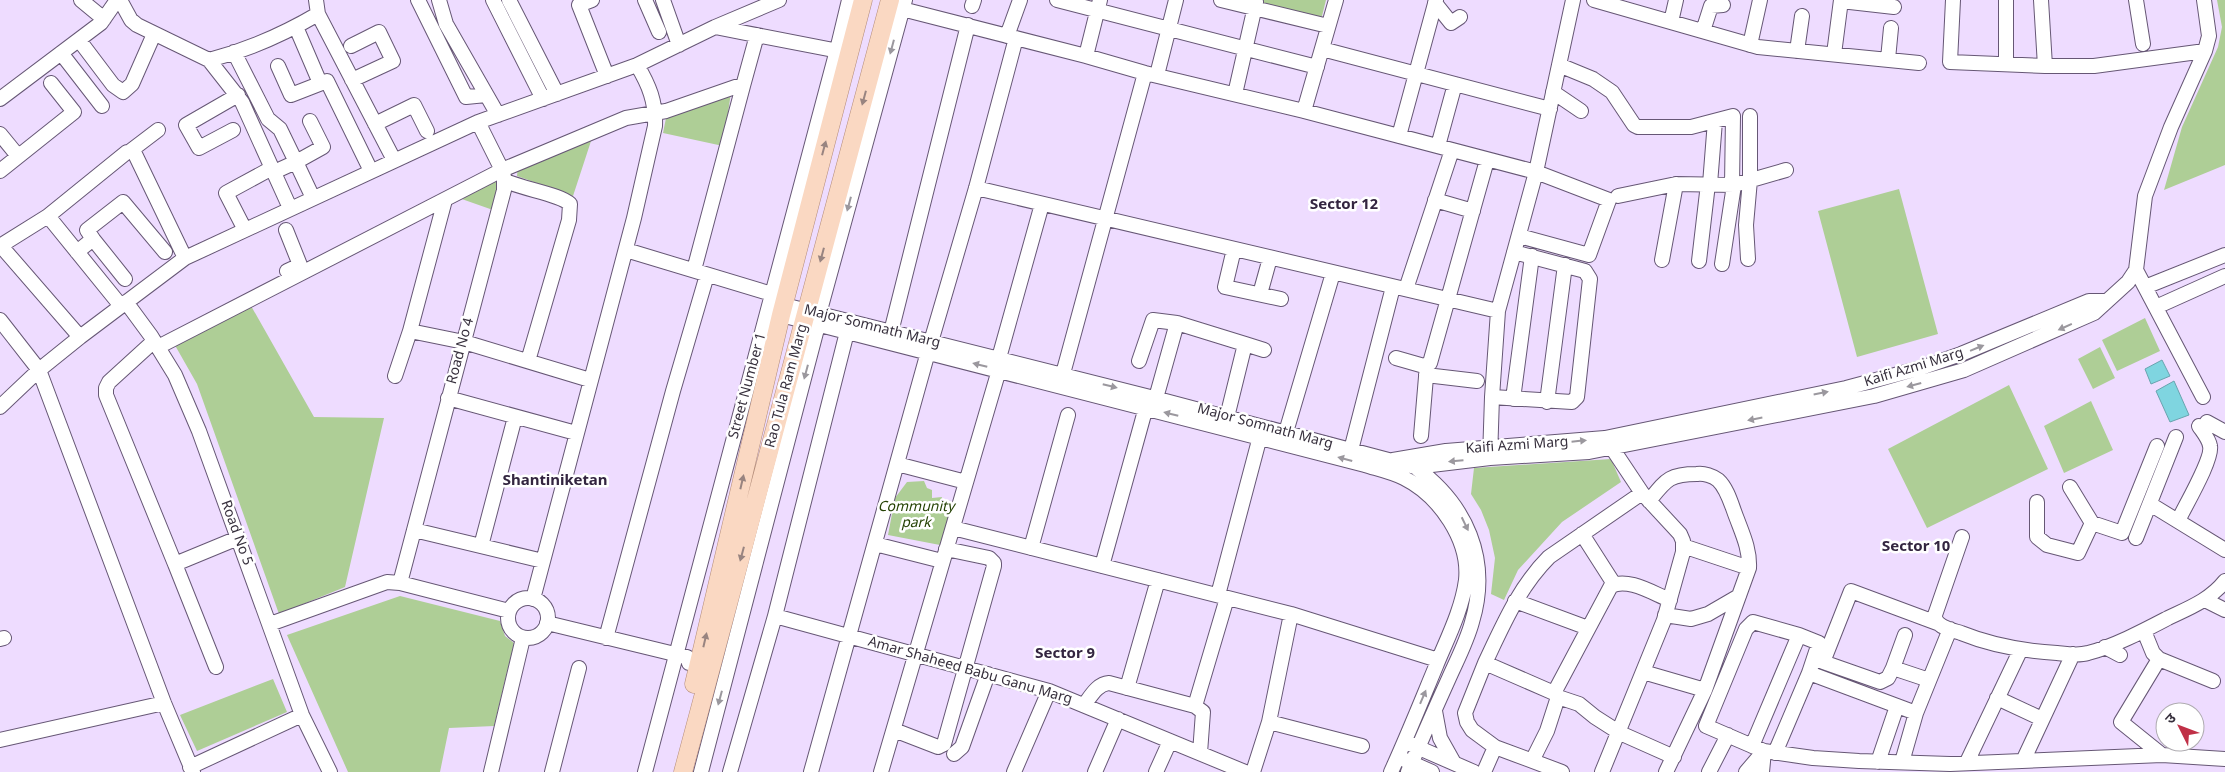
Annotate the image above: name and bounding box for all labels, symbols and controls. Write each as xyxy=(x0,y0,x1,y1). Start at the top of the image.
one-way arrow xyxy=(888,39,896,55)
one-way arrow xyxy=(859,90,867,105)
one-way arrow xyxy=(820,141,828,156)
one-way arrow xyxy=(845,196,853,211)
district label: Sector 12 xyxy=(1310,196,1378,215)
one-way arrow xyxy=(817,247,825,262)
street label: Major Somnath Marg xyxy=(802,301,942,353)
street label: Road No 4 xyxy=(443,316,479,386)
street label: Rao Tula Ram Marg xyxy=(761,322,813,450)
one-way arrow xyxy=(2058,323,2072,331)
street label: Street Number 1 xyxy=(725,331,771,441)
street label: Kaifi Azmi Marg xyxy=(1862,344,1966,392)
one-way arrow xyxy=(1969,344,1984,351)
one-way arrow xyxy=(972,361,987,369)
one-way arrow xyxy=(802,364,810,379)
one-way arrow xyxy=(1102,382,1117,390)
one-way arrow xyxy=(1906,382,1921,390)
one-way arrow xyxy=(1813,389,1828,397)
street label: Major Somnath Marg xyxy=(1195,400,1335,454)
one-way arrow xyxy=(1163,409,1178,417)
one-way arrow xyxy=(1747,416,1763,424)
street label: Kaifi Azmi Marg xyxy=(1465,433,1569,459)
one-way arrow xyxy=(1571,437,1587,445)
one-way arrow xyxy=(1338,455,1353,463)
one-way arrow xyxy=(1448,457,1464,465)
district label: Shantiniketan xyxy=(502,472,608,491)
one-way arrow xyxy=(738,474,746,489)
street label: Road No 5 xyxy=(215,498,257,568)
park label: Community park xyxy=(878,498,957,533)
one-way arrow xyxy=(1461,517,1469,531)
district label: Sector 10 xyxy=(1882,538,1950,557)
one-way arrow xyxy=(737,546,745,561)
one-way arrow xyxy=(701,632,709,647)
street label: Amar Shaheed Babu Ganu Marg xyxy=(866,633,1074,709)
district label: Sector 9 xyxy=(1035,645,1095,664)
one-way arrow xyxy=(1419,690,1427,704)
one-way arrow xyxy=(716,691,724,706)
north arrow xyxy=(2155,702,2205,752)
text: उ xyxy=(2162,709,2182,729)

